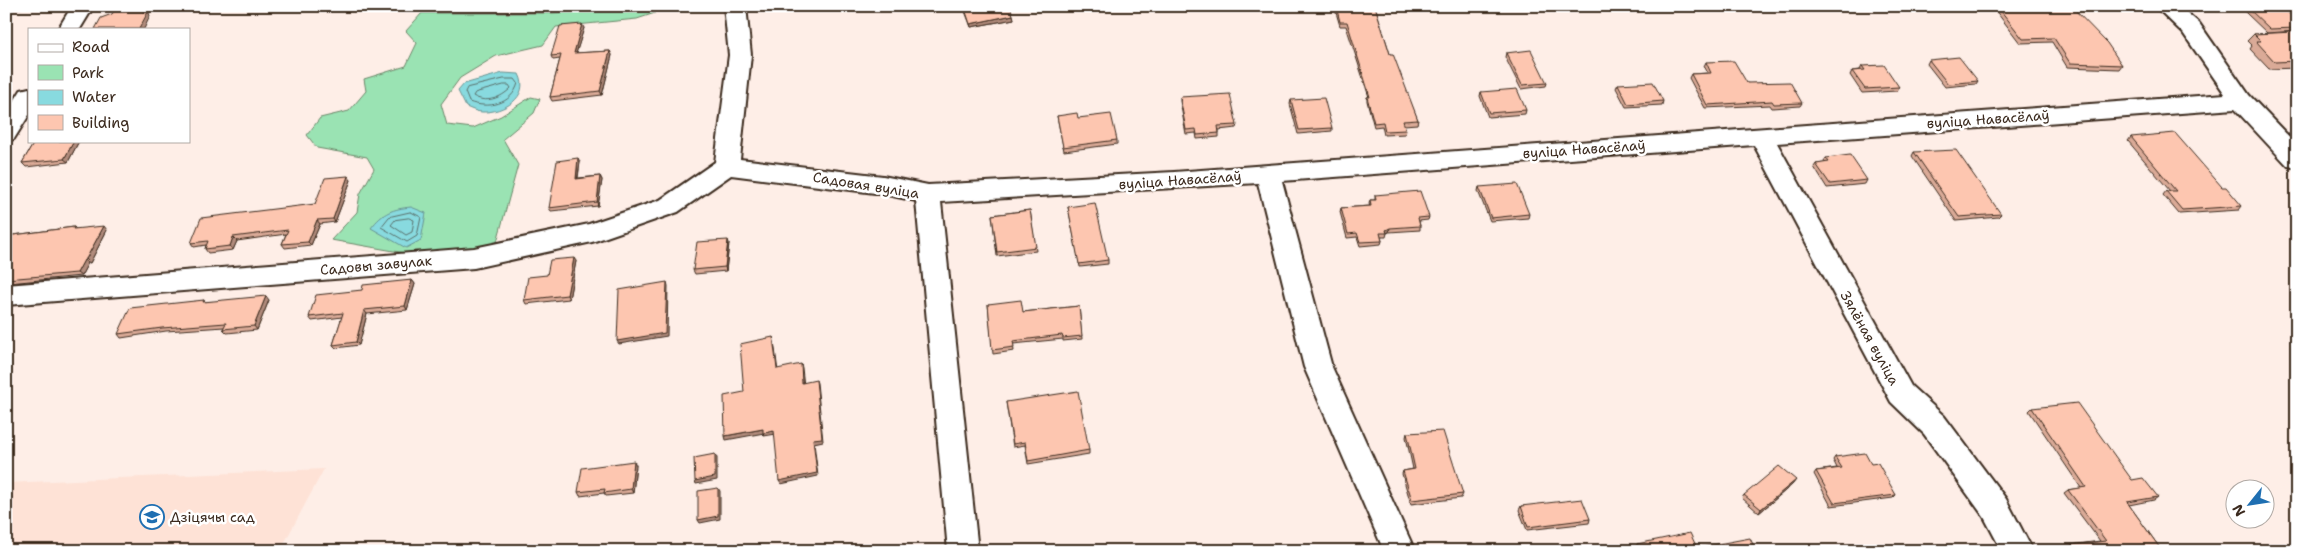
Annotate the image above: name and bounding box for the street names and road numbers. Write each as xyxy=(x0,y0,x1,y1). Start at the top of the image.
street label: вуліца Навасёлаў xyxy=(1926,106,2050,132)
street label: вуліца Навасёлаў xyxy=(1522,136,1646,162)
street label: вуліца Навасёлаў xyxy=(1118,167,1242,193)
street label: Садовая вуліца xyxy=(812,168,921,202)
street label: Садовы завулак xyxy=(319,251,433,279)
street label: Зялёная вуліца xyxy=(1837,288,1904,389)

